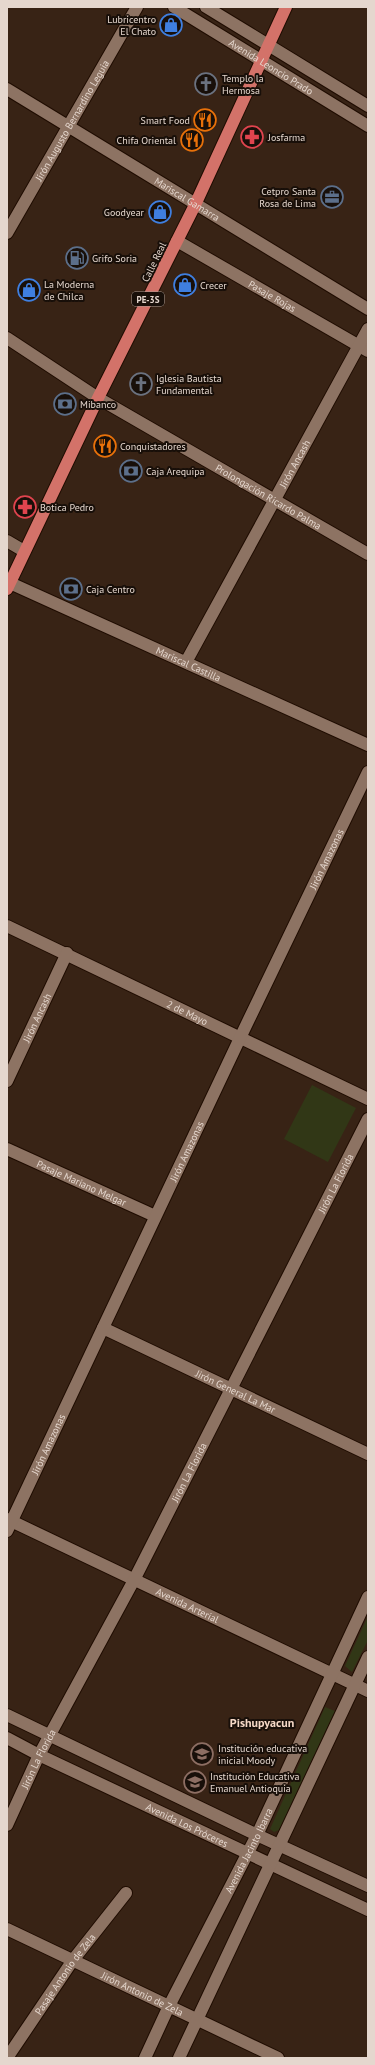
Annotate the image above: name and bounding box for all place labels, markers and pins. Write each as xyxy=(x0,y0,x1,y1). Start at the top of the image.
shop icon: Lubricentro El Chato xyxy=(158,12,184,38)
place label: Lubricentro El Chato xyxy=(107,13,156,38)
church icon: Templo la Hermosa xyxy=(193,71,219,97)
place label: Templo la Hermosa xyxy=(222,72,264,97)
restaurant icon: Smart Food xyxy=(192,107,218,133)
place label: Smart Food xyxy=(141,114,190,127)
pharmacy icon: Josfarma xyxy=(239,124,265,150)
restaurant icon: Chifa Oriental xyxy=(179,127,205,153)
place label: Josfarma xyxy=(267,131,305,144)
place label: Chifa Oriental xyxy=(117,134,176,147)
office icon: Cetpro Santa Rosa de Lima xyxy=(319,184,345,210)
place label: Cetpro Santa Rosa de Lima xyxy=(259,185,316,210)
shop icon: Goodyear xyxy=(147,199,173,225)
place label: Goodyear xyxy=(104,206,145,219)
fuel station icon: Grifo Soria xyxy=(64,245,90,271)
place label: Grifo Soria xyxy=(92,252,137,265)
shop icon: Crecer xyxy=(172,272,198,298)
shop icon: La Moderna de Chilca xyxy=(16,277,42,303)
place label: La Moderna de Chilca xyxy=(44,278,94,303)
place label: Crecer xyxy=(200,279,227,292)
church icon: Iglesia Bautista Fundamental xyxy=(128,371,154,397)
place label: Iglesia Bautista Fundamental xyxy=(156,372,222,397)
bank icon: Mibanco xyxy=(52,391,78,417)
place label: Mibanco xyxy=(80,398,116,411)
restaurant icon: Conquistadores xyxy=(92,433,118,459)
place label: Conquistadores xyxy=(120,440,186,453)
bank icon: Caja Arequipa xyxy=(118,458,144,484)
place label: Caja Arequipa xyxy=(146,465,205,478)
pharmacy icon: Botica Pedro xyxy=(12,494,38,520)
place label: Botica Pedro xyxy=(40,501,94,514)
bank icon: Caja Centro xyxy=(58,576,84,602)
place label: Caja Centro xyxy=(86,583,135,596)
school or university icon: Institución educativa inicial Moody xyxy=(189,1741,215,1767)
place label: Institución educativa inicial Moody xyxy=(218,1742,307,1767)
school or university icon: Institución Educativa Emanuel Antioquia xyxy=(182,1769,208,1795)
place label: Institución Educativa Emanuel Antioquia xyxy=(210,1770,300,1795)

